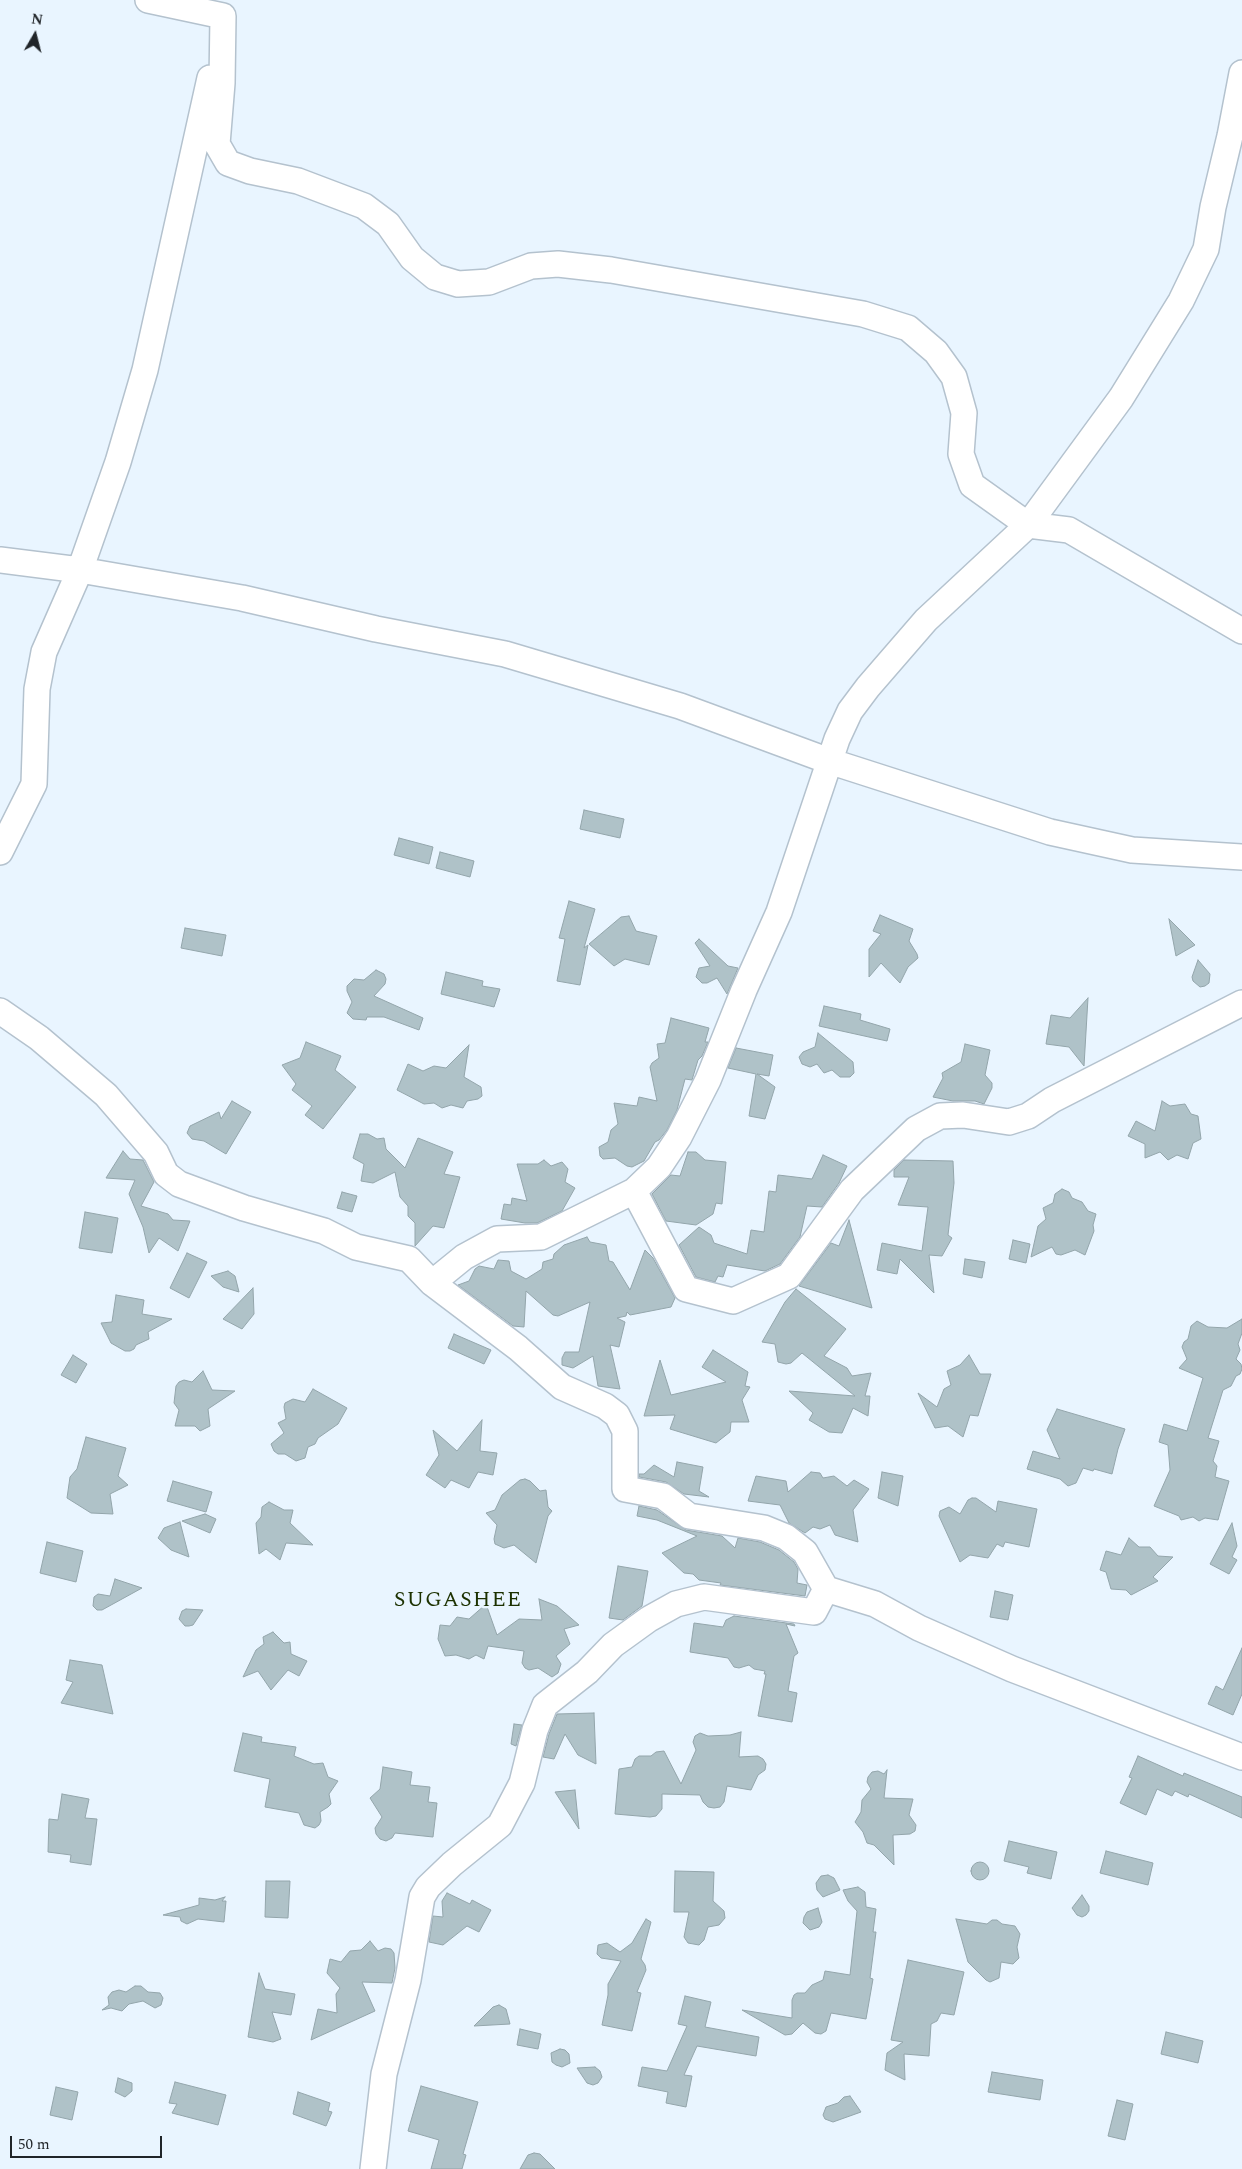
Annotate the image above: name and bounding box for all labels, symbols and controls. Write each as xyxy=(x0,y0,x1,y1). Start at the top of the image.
text: N xyxy=(30,8,44,31)
north arrow xyxy=(10,10,60,60)
district label: SUGASHEE xyxy=(393,1589,523,1615)
scale bar xyxy=(12,2126,165,2158)
text: 50 m xyxy=(18,2133,50,2156)

